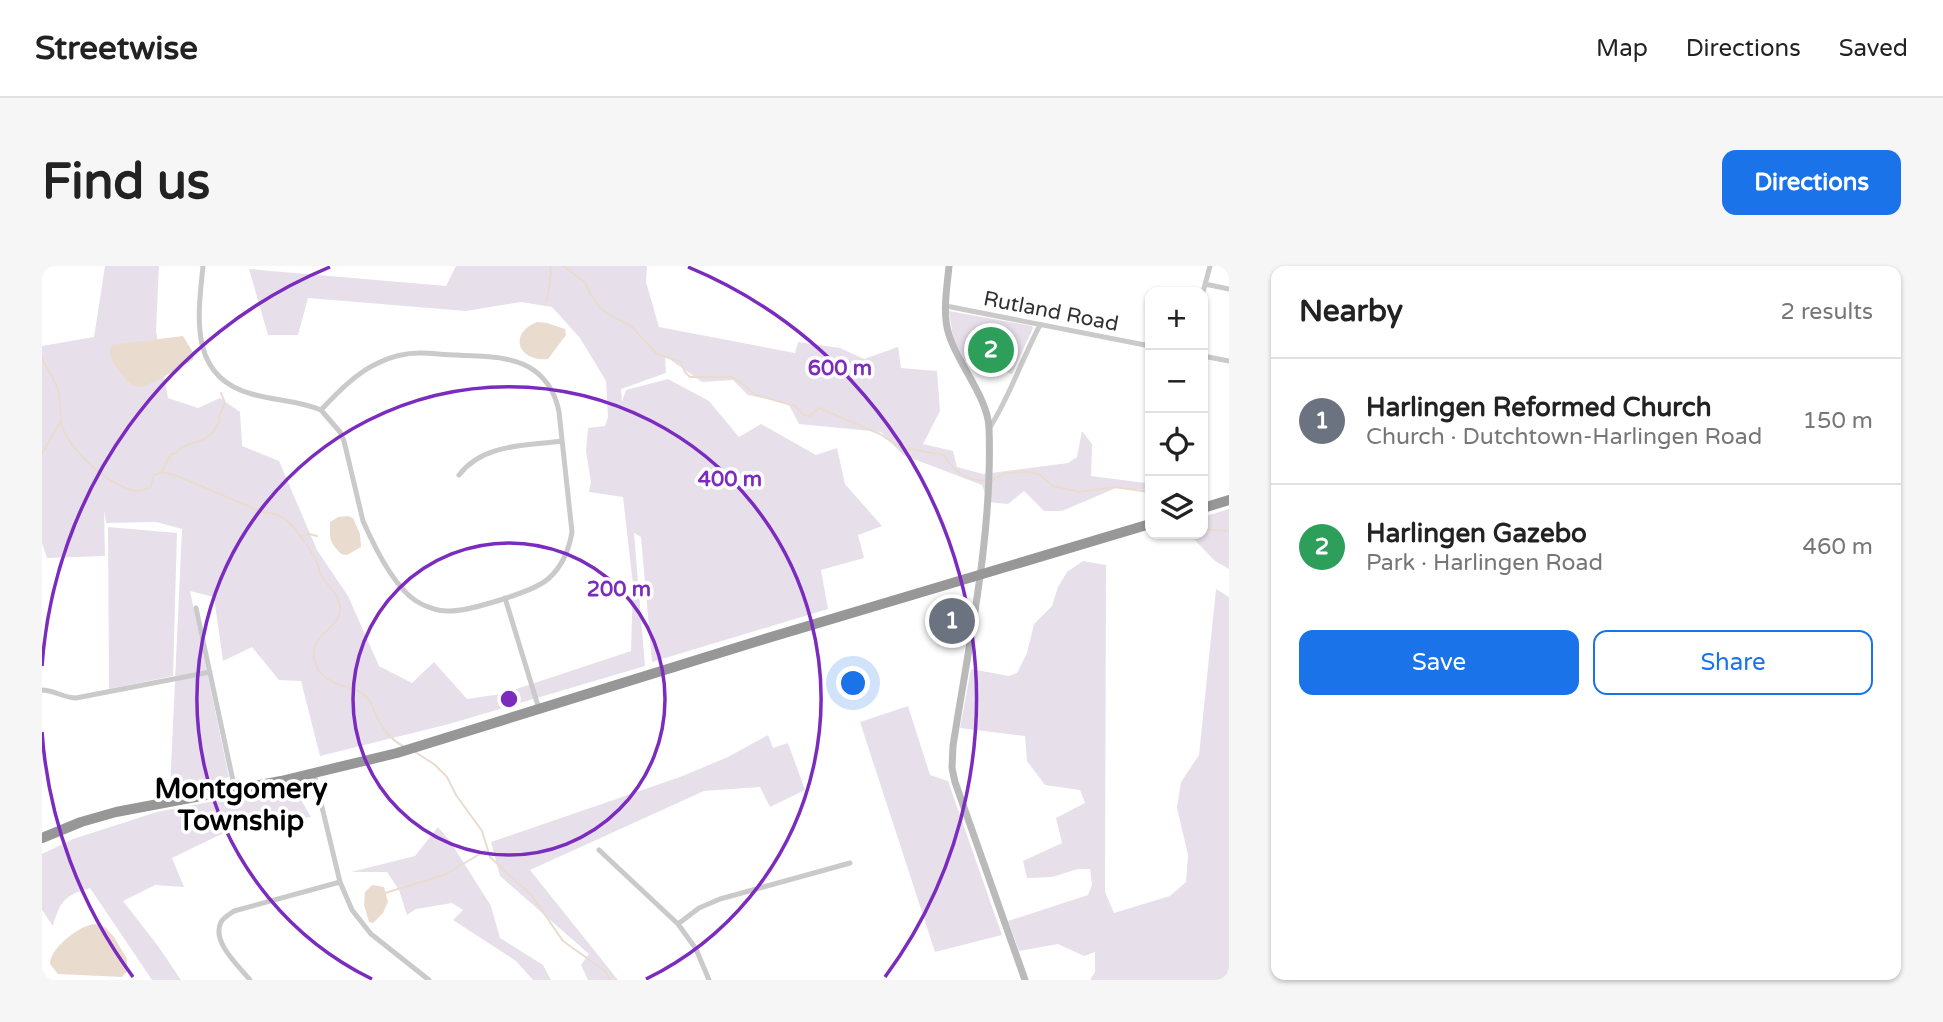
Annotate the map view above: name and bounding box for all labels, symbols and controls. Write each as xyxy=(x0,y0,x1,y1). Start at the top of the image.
text: Streetwise xyxy=(35,29,198,68)
text: Map xyxy=(1596,34,1648,63)
text: Directions xyxy=(1686,34,1801,63)
text: Saved xyxy=(1839,34,1908,63)
button: Directions xyxy=(1722,150,1901,215)
text: Find us xyxy=(42,153,210,212)
street label: Rutland Road xyxy=(981,286,1121,337)
map controls xyxy=(1145,287,1208,539)
button: + xyxy=(1145,287,1208,350)
text: Nearby xyxy=(1299,293,1403,330)
text: 2 results xyxy=(1780,298,1873,326)
pin: 2 xyxy=(968,324,1014,376)
button: − xyxy=(1145,350,1208,413)
text: 600 m xyxy=(808,356,872,381)
text: Harlingen Reformed Church xyxy=(1366,392,1712,423)
text: 1 xyxy=(1315,407,1329,435)
text: 150 m xyxy=(1803,407,1873,435)
button: locate xyxy=(1145,413,1208,476)
text: Church · Dutchtown-Harlingen Road xyxy=(1366,423,1762,451)
text: 400 m xyxy=(698,467,762,492)
button: layers xyxy=(1145,476,1208,539)
text: Harlingen Gazebo xyxy=(1366,518,1587,549)
text: 2 xyxy=(1315,533,1329,561)
text: 460 m xyxy=(1803,533,1873,561)
text: Park · Harlingen Road xyxy=(1366,549,1603,577)
text: 200 m xyxy=(587,577,651,602)
pin: 1 xyxy=(929,595,975,647)
button: Save xyxy=(1299,630,1579,695)
button: Share xyxy=(1593,630,1873,695)
your location xyxy=(836,666,870,700)
centre of rings xyxy=(497,687,521,711)
district label: Montgomery Township xyxy=(155,772,327,838)

